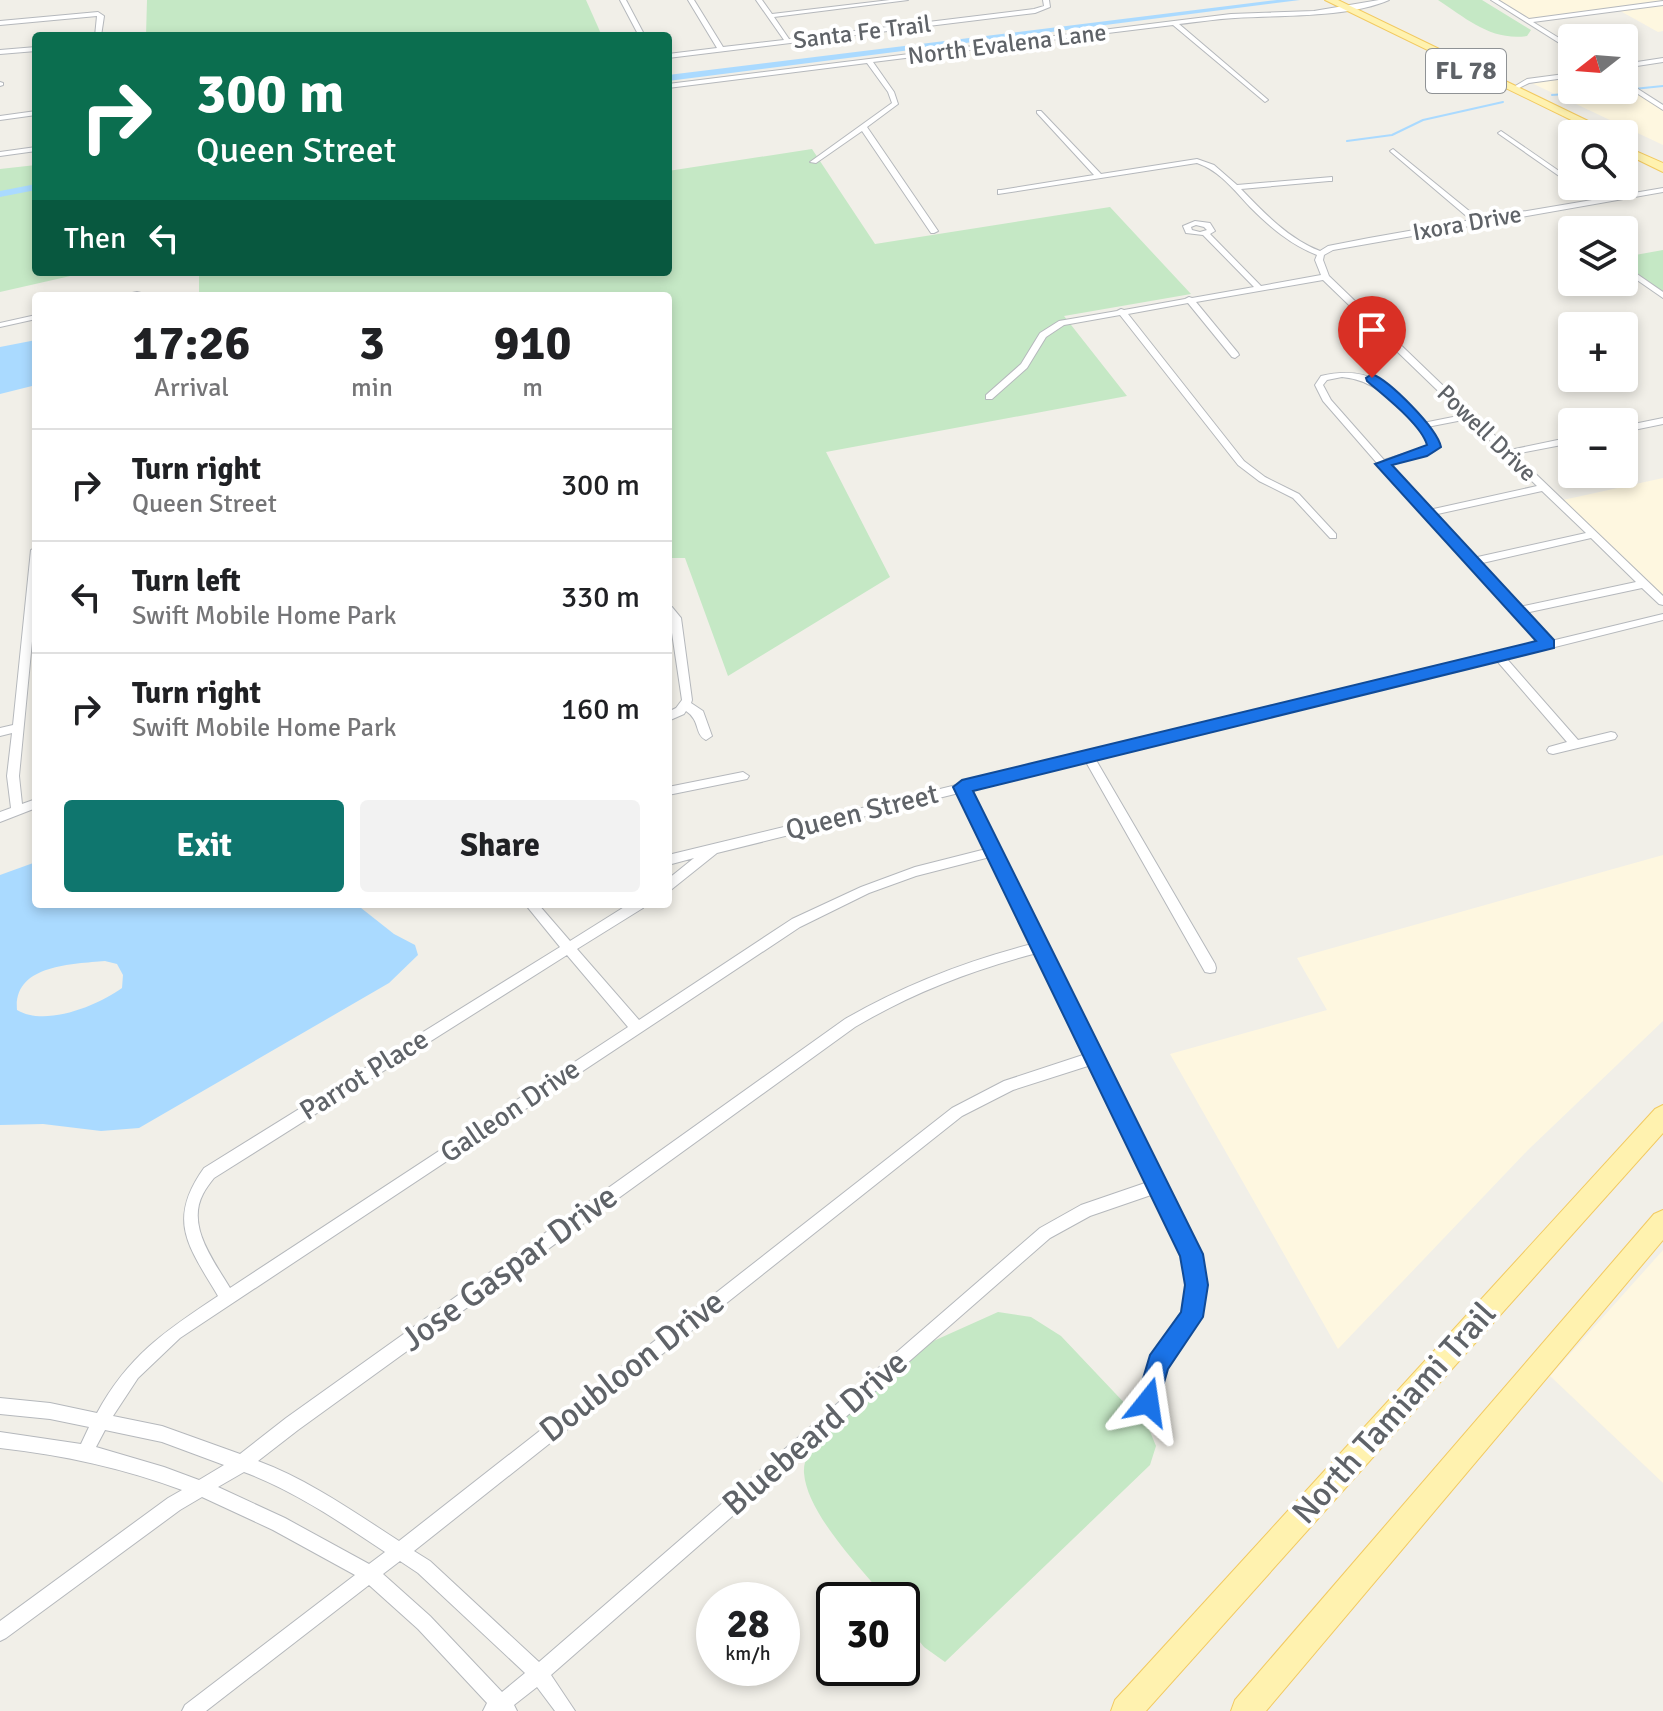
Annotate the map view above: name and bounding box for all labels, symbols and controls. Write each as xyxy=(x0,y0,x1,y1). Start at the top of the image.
street label: Santa Fe Trail xyxy=(791,9,933,55)
street label: North Evalena Lane xyxy=(906,17,1108,71)
north arrow xyxy=(1558,24,1638,104)
map controls xyxy=(1558,24,1638,488)
road number: FL 78 xyxy=(1426,49,1506,93)
text: 300 m xyxy=(196,59,344,128)
icon: right xyxy=(64,64,168,168)
button: search xyxy=(1558,120,1638,200)
text: Queen Street xyxy=(196,128,396,173)
street label: Ixora Drive xyxy=(1410,199,1524,247)
icon: left xyxy=(142,216,186,260)
button: layers xyxy=(1558,216,1638,296)
text: Then xyxy=(64,220,126,257)
pin xyxy=(1338,296,1406,378)
icon: arrive xyxy=(1350,308,1394,352)
button: + xyxy=(1558,312,1638,392)
text: 17:26 xyxy=(133,314,250,373)
text: 3 xyxy=(359,314,385,373)
text: 910 xyxy=(494,314,571,373)
text: Arrival xyxy=(154,372,229,404)
text: min xyxy=(351,372,393,404)
text: m xyxy=(522,372,543,404)
street label: Powell Drive xyxy=(1431,378,1543,488)
button: − xyxy=(1558,408,1638,488)
text: Turn right xyxy=(132,451,261,488)
icon: right xyxy=(64,463,108,507)
text: 300 m xyxy=(561,467,640,504)
text: Queen Street xyxy=(132,488,277,520)
text: Turn left xyxy=(132,563,241,600)
icon: left xyxy=(64,575,108,619)
text: 330 m xyxy=(561,579,640,616)
text: Swift Mobile Home Park xyxy=(132,600,397,632)
text: Turn right xyxy=(132,675,261,712)
icon: right xyxy=(64,687,108,731)
text: 160 m xyxy=(561,691,640,728)
text: Swift Mobile Home Park xyxy=(132,712,397,744)
street label: Queen Street xyxy=(782,777,942,847)
button: Exit xyxy=(64,800,344,892)
button: Share xyxy=(360,800,640,892)
street label: Parrot Place xyxy=(293,1022,435,1128)
street label: Galleon Drive xyxy=(434,1052,586,1170)
street label: Jose Gaspar Drive xyxy=(392,1175,626,1361)
street label: Doubloon Drive xyxy=(531,1281,733,1451)
street label: North Tamiami Trail xyxy=(1283,1293,1505,1533)
street label: Bluebeard Drive xyxy=(714,1341,916,1525)
position arrow xyxy=(1106,1360,1190,1444)
speed limit sign: 30 xyxy=(816,1582,920,1686)
text: 28 xyxy=(726,1599,770,1649)
text: km/h xyxy=(725,1641,771,1666)

